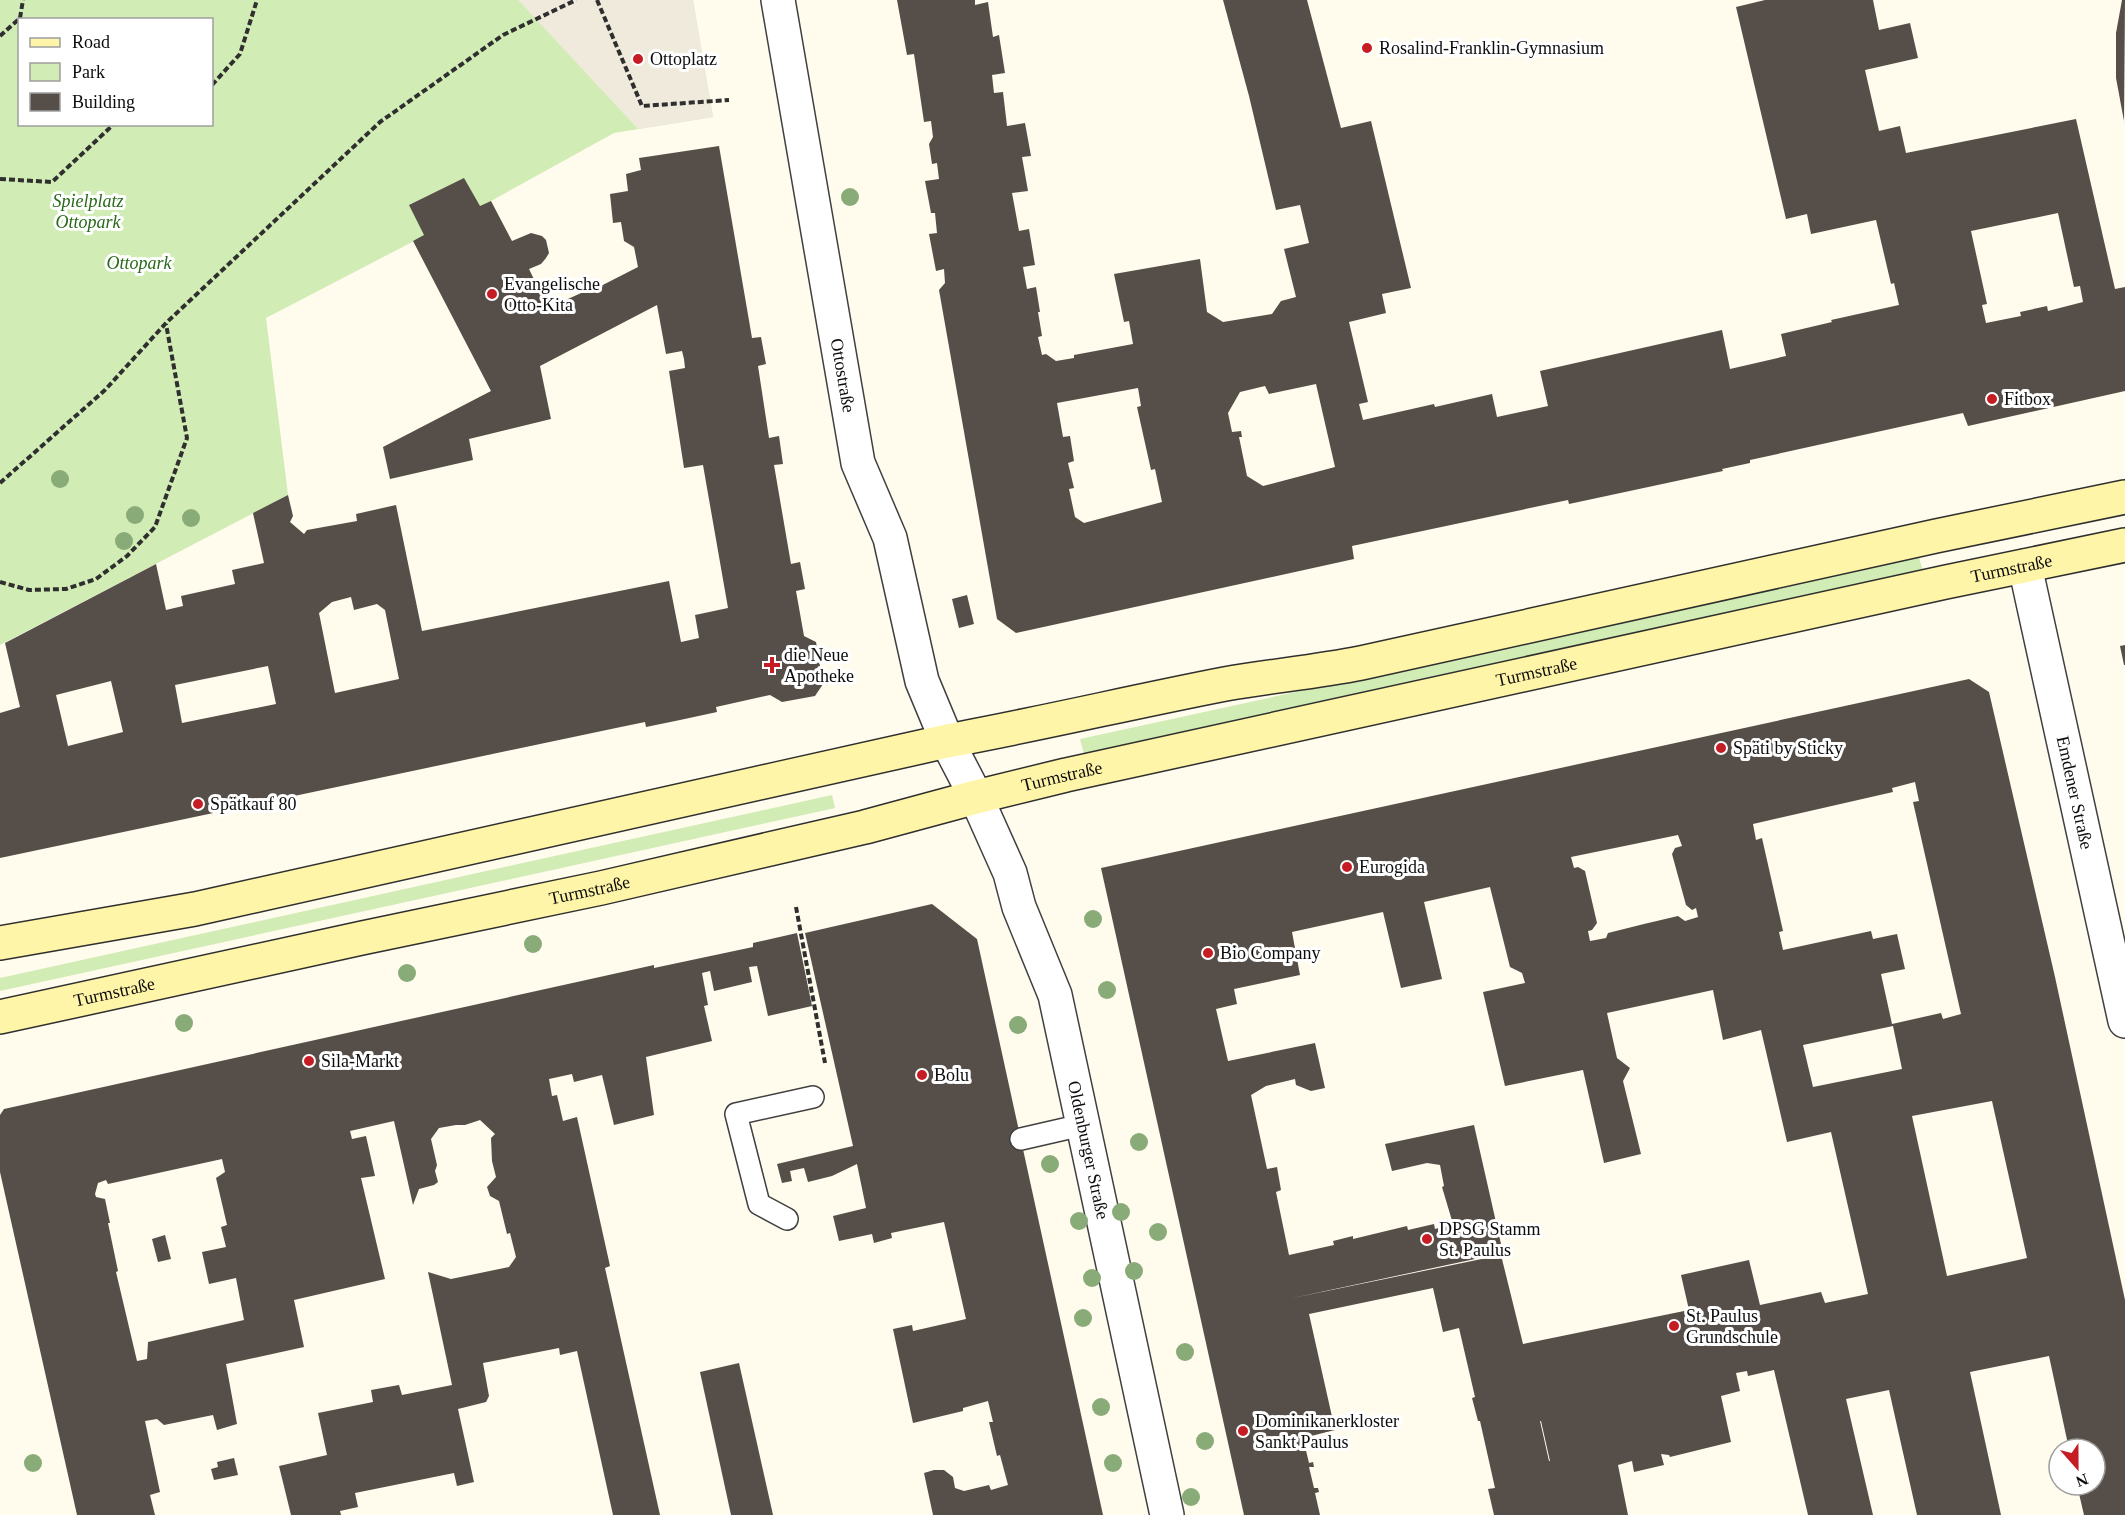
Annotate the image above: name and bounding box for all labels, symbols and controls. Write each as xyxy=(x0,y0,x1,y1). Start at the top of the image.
legend xyxy=(18,18,213,126)
text: Road xyxy=(72,32,110,52)
place label: Rosalind-Franklin-Gymnasium xyxy=(1379,38,1604,58)
marker: Rosalind-Franklin-Gymnasium xyxy=(1360,41,1374,55)
place label: Ottoplatz xyxy=(650,49,717,69)
marker: Ottoplatz xyxy=(631,52,645,66)
text: Park xyxy=(72,62,105,82)
text: Building xyxy=(72,92,135,112)
park label: Spielplatz Ottopark xyxy=(53,191,124,232)
park label: Ottopark xyxy=(107,253,173,273)
place label: Evangelische Otto-Kita xyxy=(504,274,600,315)
marker: Evangelische Otto-Kita xyxy=(485,287,499,301)
street label: Ottostraße xyxy=(827,337,859,414)
place label: Fitbox xyxy=(2004,389,2051,409)
marker: Fitbox xyxy=(1985,392,1999,406)
street label: Turmstraße xyxy=(1969,550,2054,587)
place label: die Neue Apotheke xyxy=(784,645,854,686)
street label: Turmstraße xyxy=(1494,653,1579,690)
marker: die Neue Apotheke xyxy=(765,658,779,672)
street label: Emdener Straße xyxy=(2053,734,2097,851)
place label: Späti by Sticky xyxy=(1733,738,1843,758)
marker: Späti by Sticky xyxy=(1714,741,1728,755)
street label: Turmstraße xyxy=(1019,757,1104,796)
place label: Spätkauf 80 xyxy=(210,794,296,814)
marker: Spätkauf 80 xyxy=(191,797,205,811)
place label: Eurogida xyxy=(1359,857,1425,877)
marker: Eurogida xyxy=(1340,860,1354,874)
street label: Turmstraße xyxy=(547,872,632,909)
place label: Bio Company xyxy=(1220,943,1321,963)
marker: Bio Company xyxy=(1201,946,1215,960)
street label: Turmstraße xyxy=(72,973,157,1011)
place label: Sila-Markt xyxy=(321,1051,399,1071)
marker: Sila-Markt xyxy=(302,1054,316,1068)
place label: Bolu xyxy=(934,1065,969,1085)
marker: Bolu xyxy=(915,1068,929,1082)
street label: Oldenburger Straße xyxy=(1064,1079,1113,1221)
place label: DPSG Stamm St. Paulus xyxy=(1439,1219,1541,1260)
marker: DPSG Stamm St. Paulus xyxy=(1420,1232,1434,1246)
place label: St. Paulus Grundschule xyxy=(1686,1306,1778,1347)
marker: St. Paulus Grundschule xyxy=(1667,1319,1681,1333)
place label: Dominikanerkloster Sankt Paulus xyxy=(1255,1411,1399,1452)
marker: Dominikanerkloster Sankt Paulus xyxy=(1236,1424,1250,1438)
north arrow xyxy=(2047,1437,2107,1497)
text: N xyxy=(2073,1471,2091,1491)

